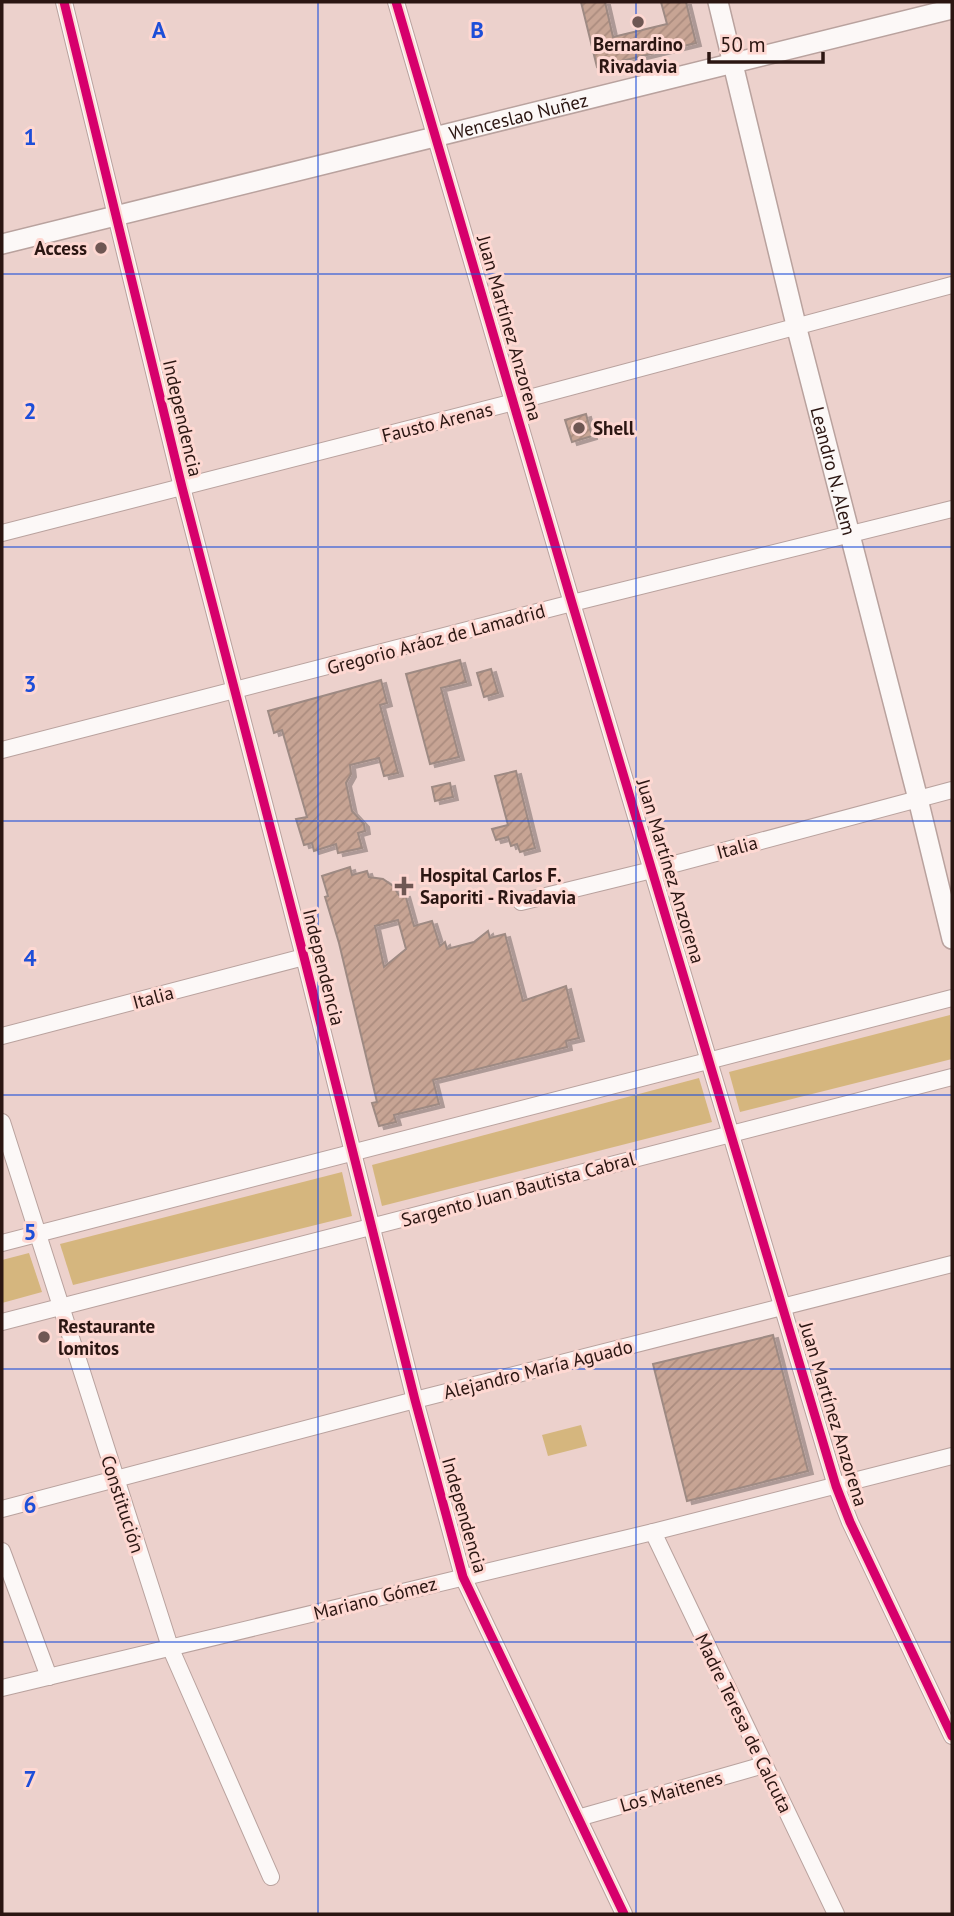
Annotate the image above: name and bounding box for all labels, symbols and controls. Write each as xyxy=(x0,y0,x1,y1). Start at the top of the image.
marker: Bernardino Rivadavia xyxy=(630,14,646,30)
text: A xyxy=(152,15,166,44)
text: B xyxy=(470,15,484,44)
scale bar xyxy=(709,21,823,65)
text: 50 m xyxy=(720,31,766,58)
place label: Bernardino Rivadavia xyxy=(593,32,683,78)
street label: Wenceslao Nuñez xyxy=(446,87,590,145)
text: 1 xyxy=(23,122,37,151)
street label: Juan Martínez Anzorena xyxy=(472,232,548,423)
place label: Access xyxy=(34,236,87,260)
marker: Access xyxy=(93,240,109,256)
street label: Independencia xyxy=(158,357,208,479)
text: 2 xyxy=(23,396,37,425)
street label: Fausto Arenas xyxy=(379,397,495,447)
street label: Leandro N. Alem xyxy=(805,404,862,538)
place label: Shell xyxy=(593,416,635,440)
marker: Shell xyxy=(571,420,587,436)
street label: Gregorio Aráoz de Lamadrid xyxy=(324,598,548,680)
text: 3 xyxy=(23,669,37,698)
street label: Juan Martínez Anzorena xyxy=(631,775,711,966)
street label: Italia xyxy=(714,830,760,864)
place label: Hospital Carlos F. Saporiti - Rivadavia xyxy=(420,863,576,909)
marker: Hospital Carlos F. Saporiti - Rivadavia xyxy=(394,876,414,896)
street label: Independencia xyxy=(298,906,350,1028)
text: 4 xyxy=(23,943,37,972)
street label: Italia xyxy=(130,980,176,1014)
street label: Sargento Juan Bautista Cabral xyxy=(398,1146,638,1232)
text: 5 xyxy=(23,1217,37,1246)
place label: Restaurante lomitos xyxy=(58,1314,155,1360)
street label: Juan Martínez Anzorena xyxy=(794,1318,874,1509)
marker: Restaurante lomitos xyxy=(36,1329,52,1345)
street label: Alejandro María Aguado xyxy=(441,1334,635,1404)
street label: Constitución xyxy=(96,1452,150,1556)
street label: Independencia xyxy=(437,1454,493,1576)
text: 6 xyxy=(23,1490,37,1519)
street label: Mariano Gómez xyxy=(311,1571,439,1625)
street label: Madre Teresa de Calcuta xyxy=(690,1629,798,1817)
text: 7 xyxy=(23,1764,37,1793)
street label: Los Maitenes xyxy=(617,1765,725,1817)

